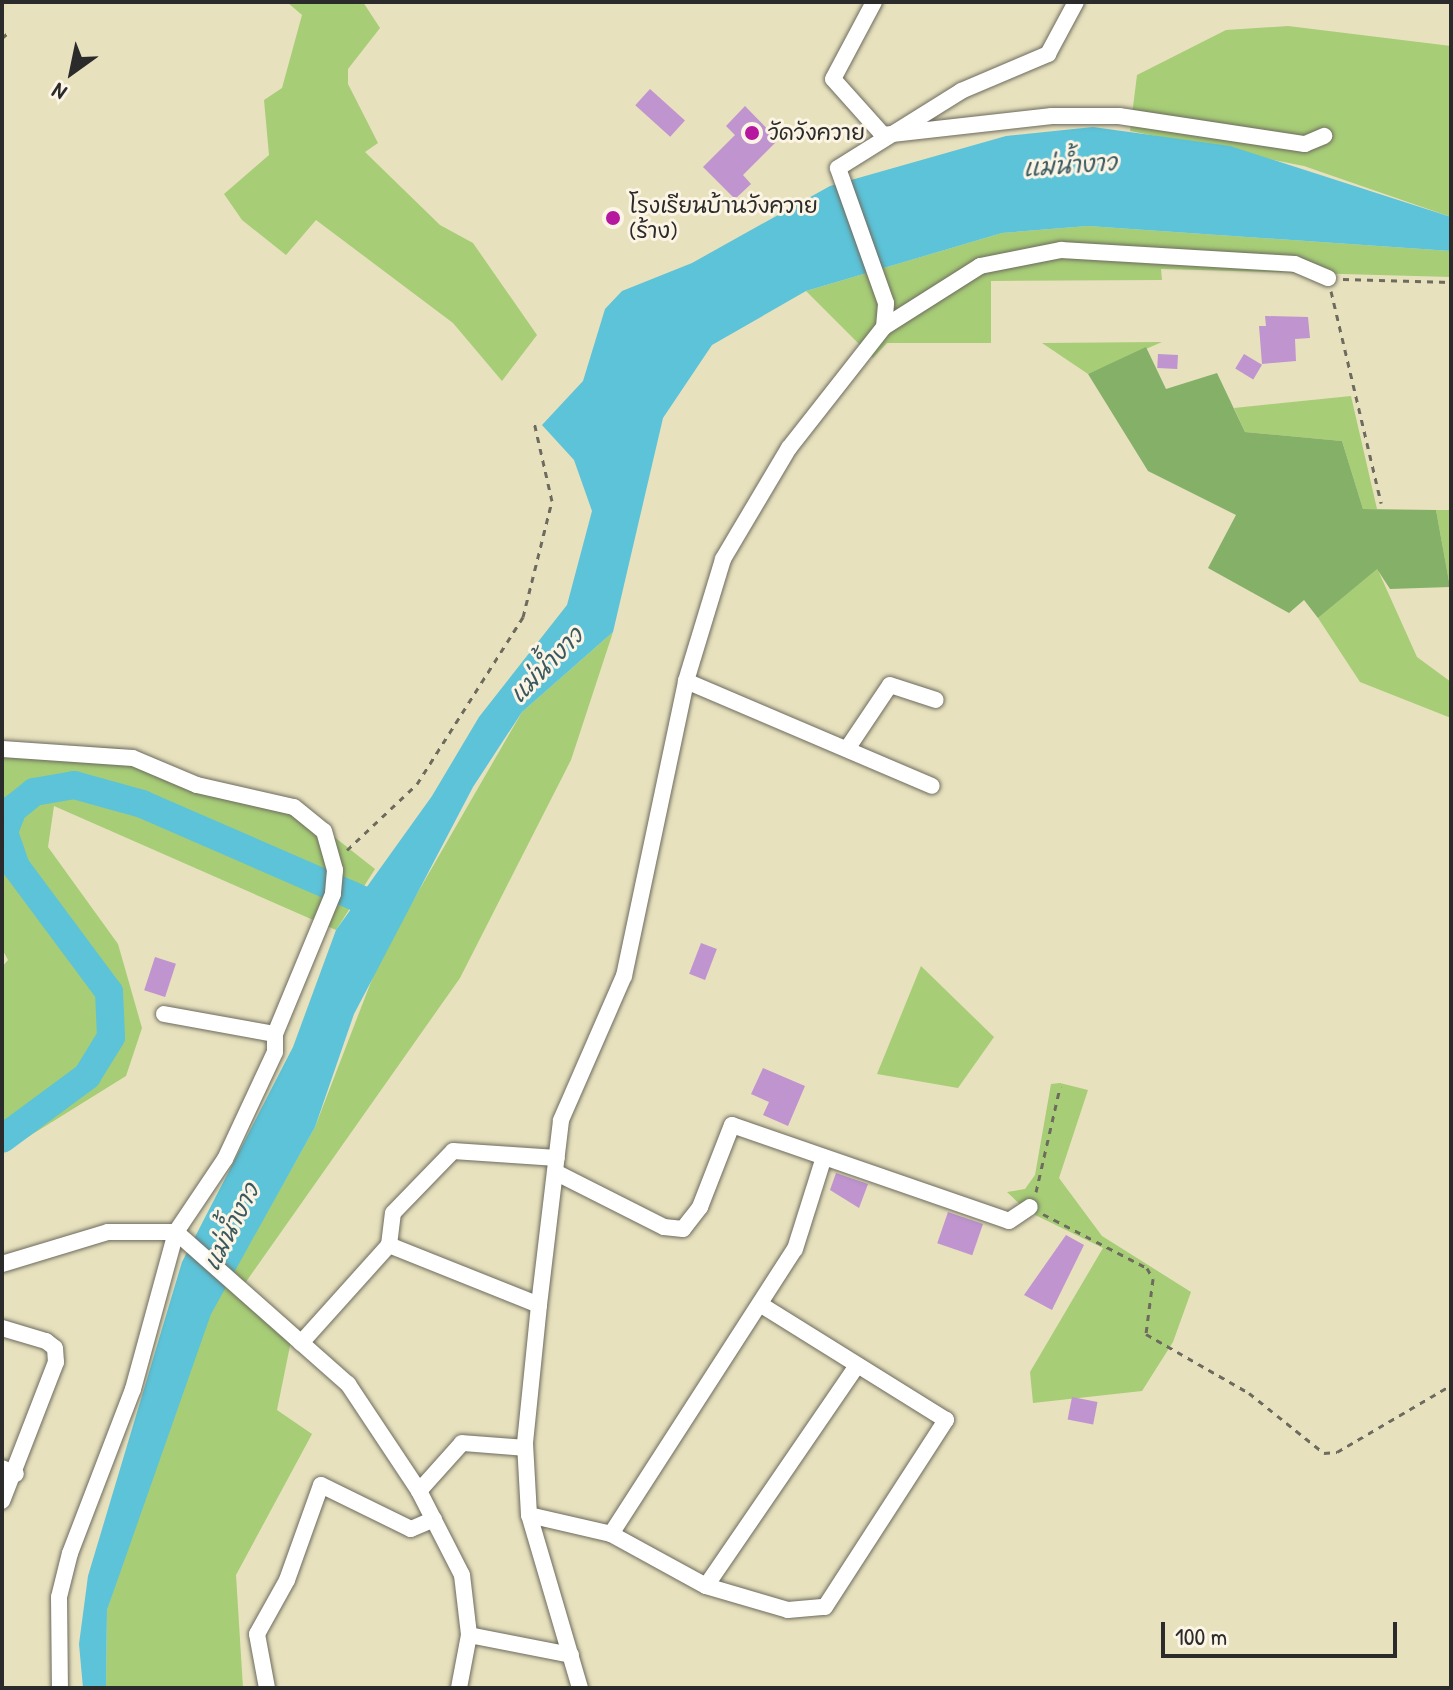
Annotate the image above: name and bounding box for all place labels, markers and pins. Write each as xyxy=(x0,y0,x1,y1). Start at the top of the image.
place label: วัดวังควาย xyxy=(768,120,865,146)
marker: วัดวังควาย xyxy=(743,124,761,142)
place label: โรงเรียนบ้านวังควาย (ร้าง) xyxy=(629,192,818,244)
marker: โรงเรียนบ้านวังควาย (ร้าง) xyxy=(604,209,622,227)

